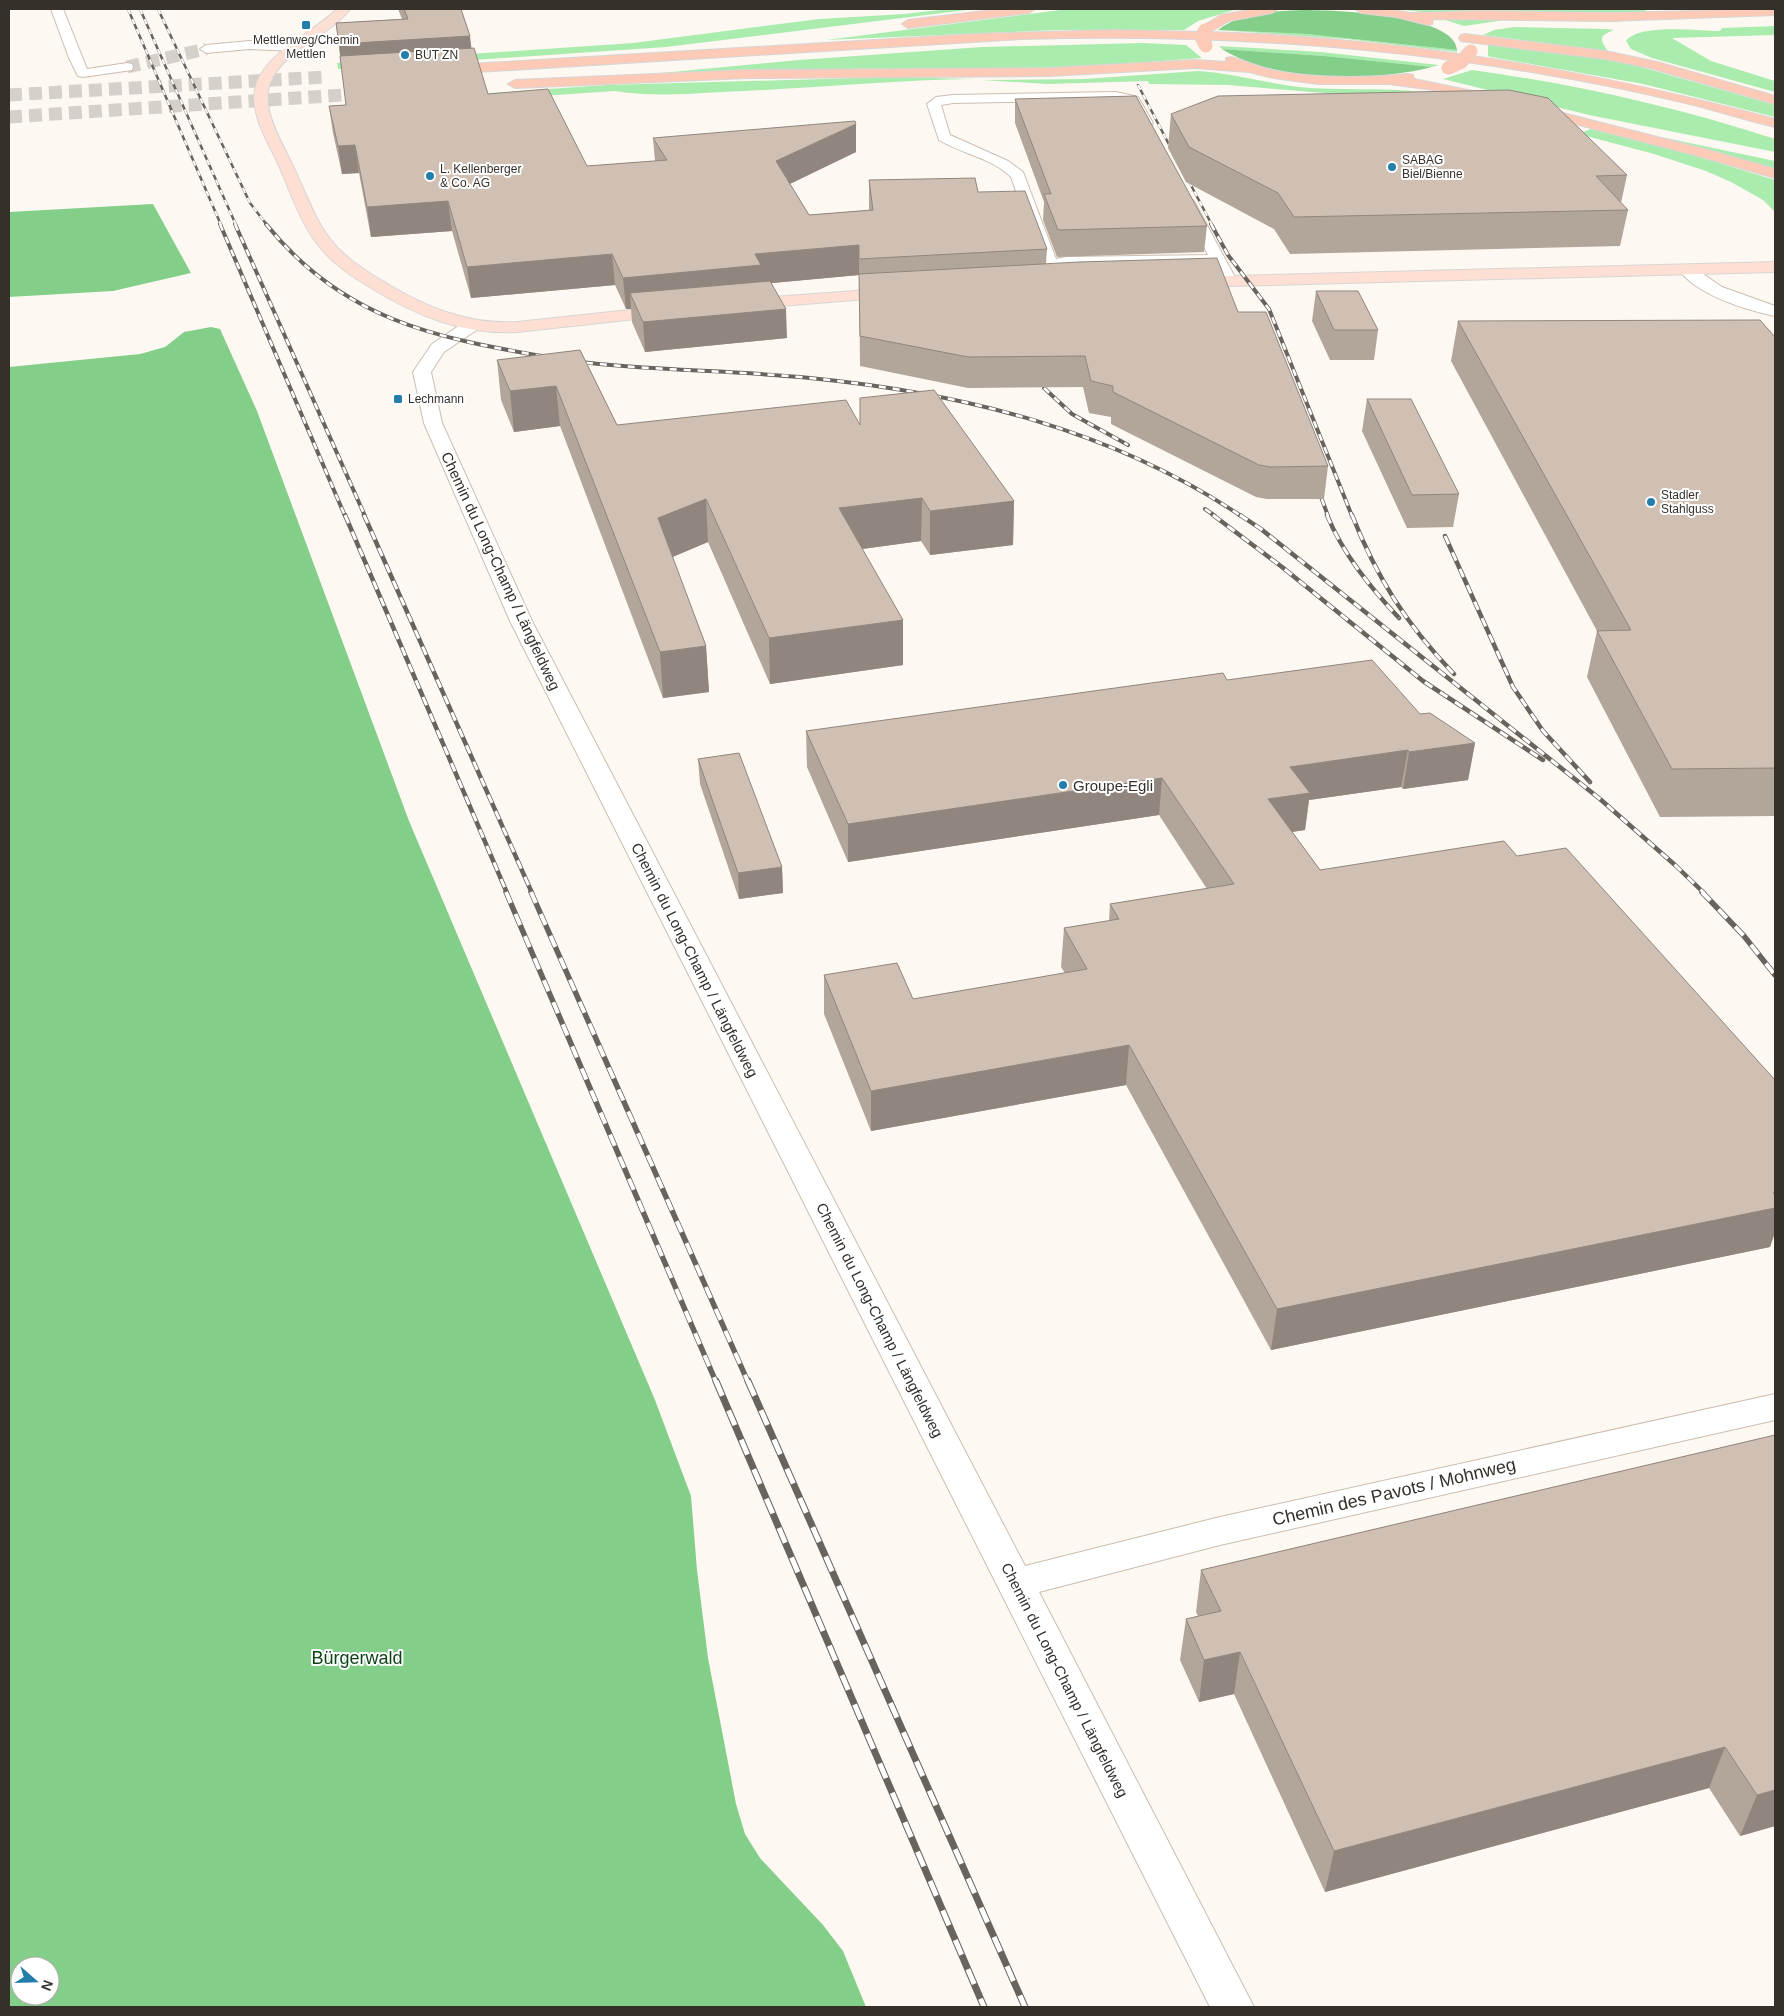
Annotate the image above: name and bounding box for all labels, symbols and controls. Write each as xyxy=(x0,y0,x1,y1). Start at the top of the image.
marker: Mettlenweg/Chemin Mettlen xyxy=(300,19,312,31)
place label: Mettlenweg/Chemin Mettlen xyxy=(253,33,359,61)
place label: BUT ZN xyxy=(415,48,458,62)
marker: BUT ZN xyxy=(399,49,411,61)
place label: SABAG Biel/Bienne xyxy=(1402,153,1463,181)
marker: SABAG Biel/Bienne xyxy=(1386,161,1398,173)
place label: L. Kellenberger & Co. AG xyxy=(440,162,521,190)
marker: L. Kellenberger & Co. AG xyxy=(424,170,436,182)
place label: Lechmann xyxy=(408,392,464,406)
marker: Lechmann xyxy=(392,393,404,405)
street label: Chemin du Long-Champ / Längfeldweg xyxy=(438,449,564,693)
place label: Stadler Stahlguss xyxy=(1661,488,1714,516)
marker: Stadler Stahlguss xyxy=(1645,496,1657,508)
place label: Groupe-Egli xyxy=(1073,777,1153,794)
marker: Groupe-Egli xyxy=(1057,779,1069,791)
street label: Chemin du Long-Champ / Längfeldweg xyxy=(628,840,762,1080)
street label: Chemin du Long-Champ / Längfeldweg xyxy=(813,1200,947,1440)
street label: Chemin des Pavots / Mohnweg xyxy=(1270,1454,1518,1530)
street label: Chemin du Long-Champ / Längfeldweg xyxy=(998,1560,1132,1800)
park label: Bürgerwald xyxy=(311,1648,403,1668)
north arrow xyxy=(10,1956,60,2006)
text: N xyxy=(38,1978,56,1993)

